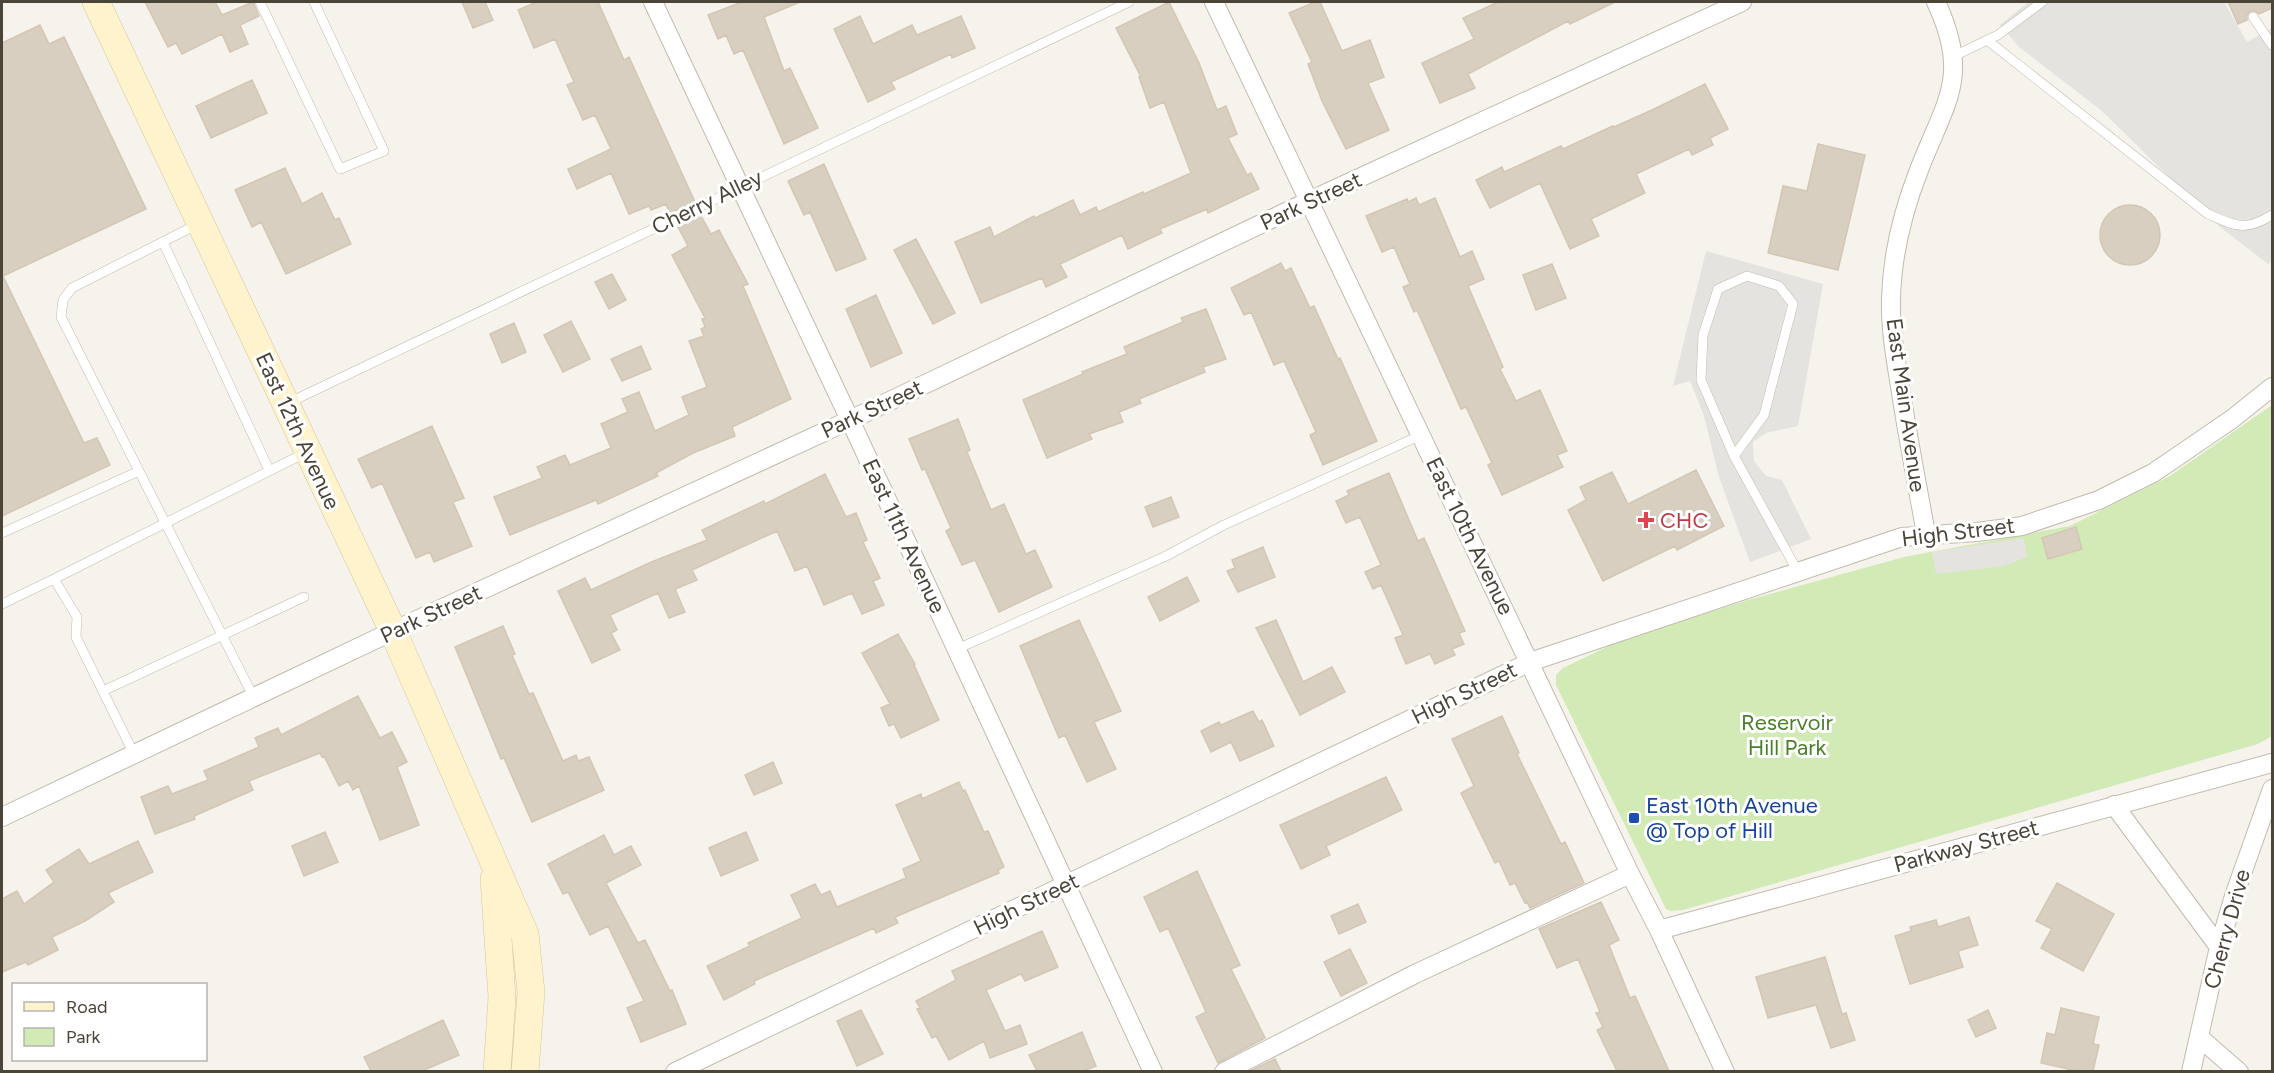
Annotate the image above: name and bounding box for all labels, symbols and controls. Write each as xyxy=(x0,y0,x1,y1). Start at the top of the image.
street label: Cherry Alley xyxy=(647,163,767,240)
street label: Park Street xyxy=(1256,166,1366,236)
street label: East Main Avenue xyxy=(1880,316,1932,494)
street label: East 12th Avenue xyxy=(250,348,346,514)
street label: Park Street xyxy=(817,374,927,444)
street label: East 10th Avenue xyxy=(1420,453,1520,619)
street label: East 11th Avenue xyxy=(857,455,951,617)
place label: CHC xyxy=(1660,507,1708,534)
marker: CHC xyxy=(1637,511,1655,529)
street label: High Street xyxy=(1900,512,2016,552)
street label: Park Street xyxy=(376,579,486,649)
street label: High Street xyxy=(1407,656,1521,730)
park label: Reservoir Hill Park xyxy=(1741,709,1834,761)
place label: East 10th Avenue @ Top of Hill xyxy=(1646,792,1818,844)
marker: East 10th Avenue @ Top of Hill xyxy=(1627,811,1641,825)
street label: Parkway Street xyxy=(1891,814,2041,878)
street label: Cherry Drive xyxy=(2198,866,2256,992)
street label: High Street xyxy=(969,867,1083,941)
legend xyxy=(12,983,207,1061)
text: Road xyxy=(66,996,107,1018)
text: Park xyxy=(66,1026,101,1048)

